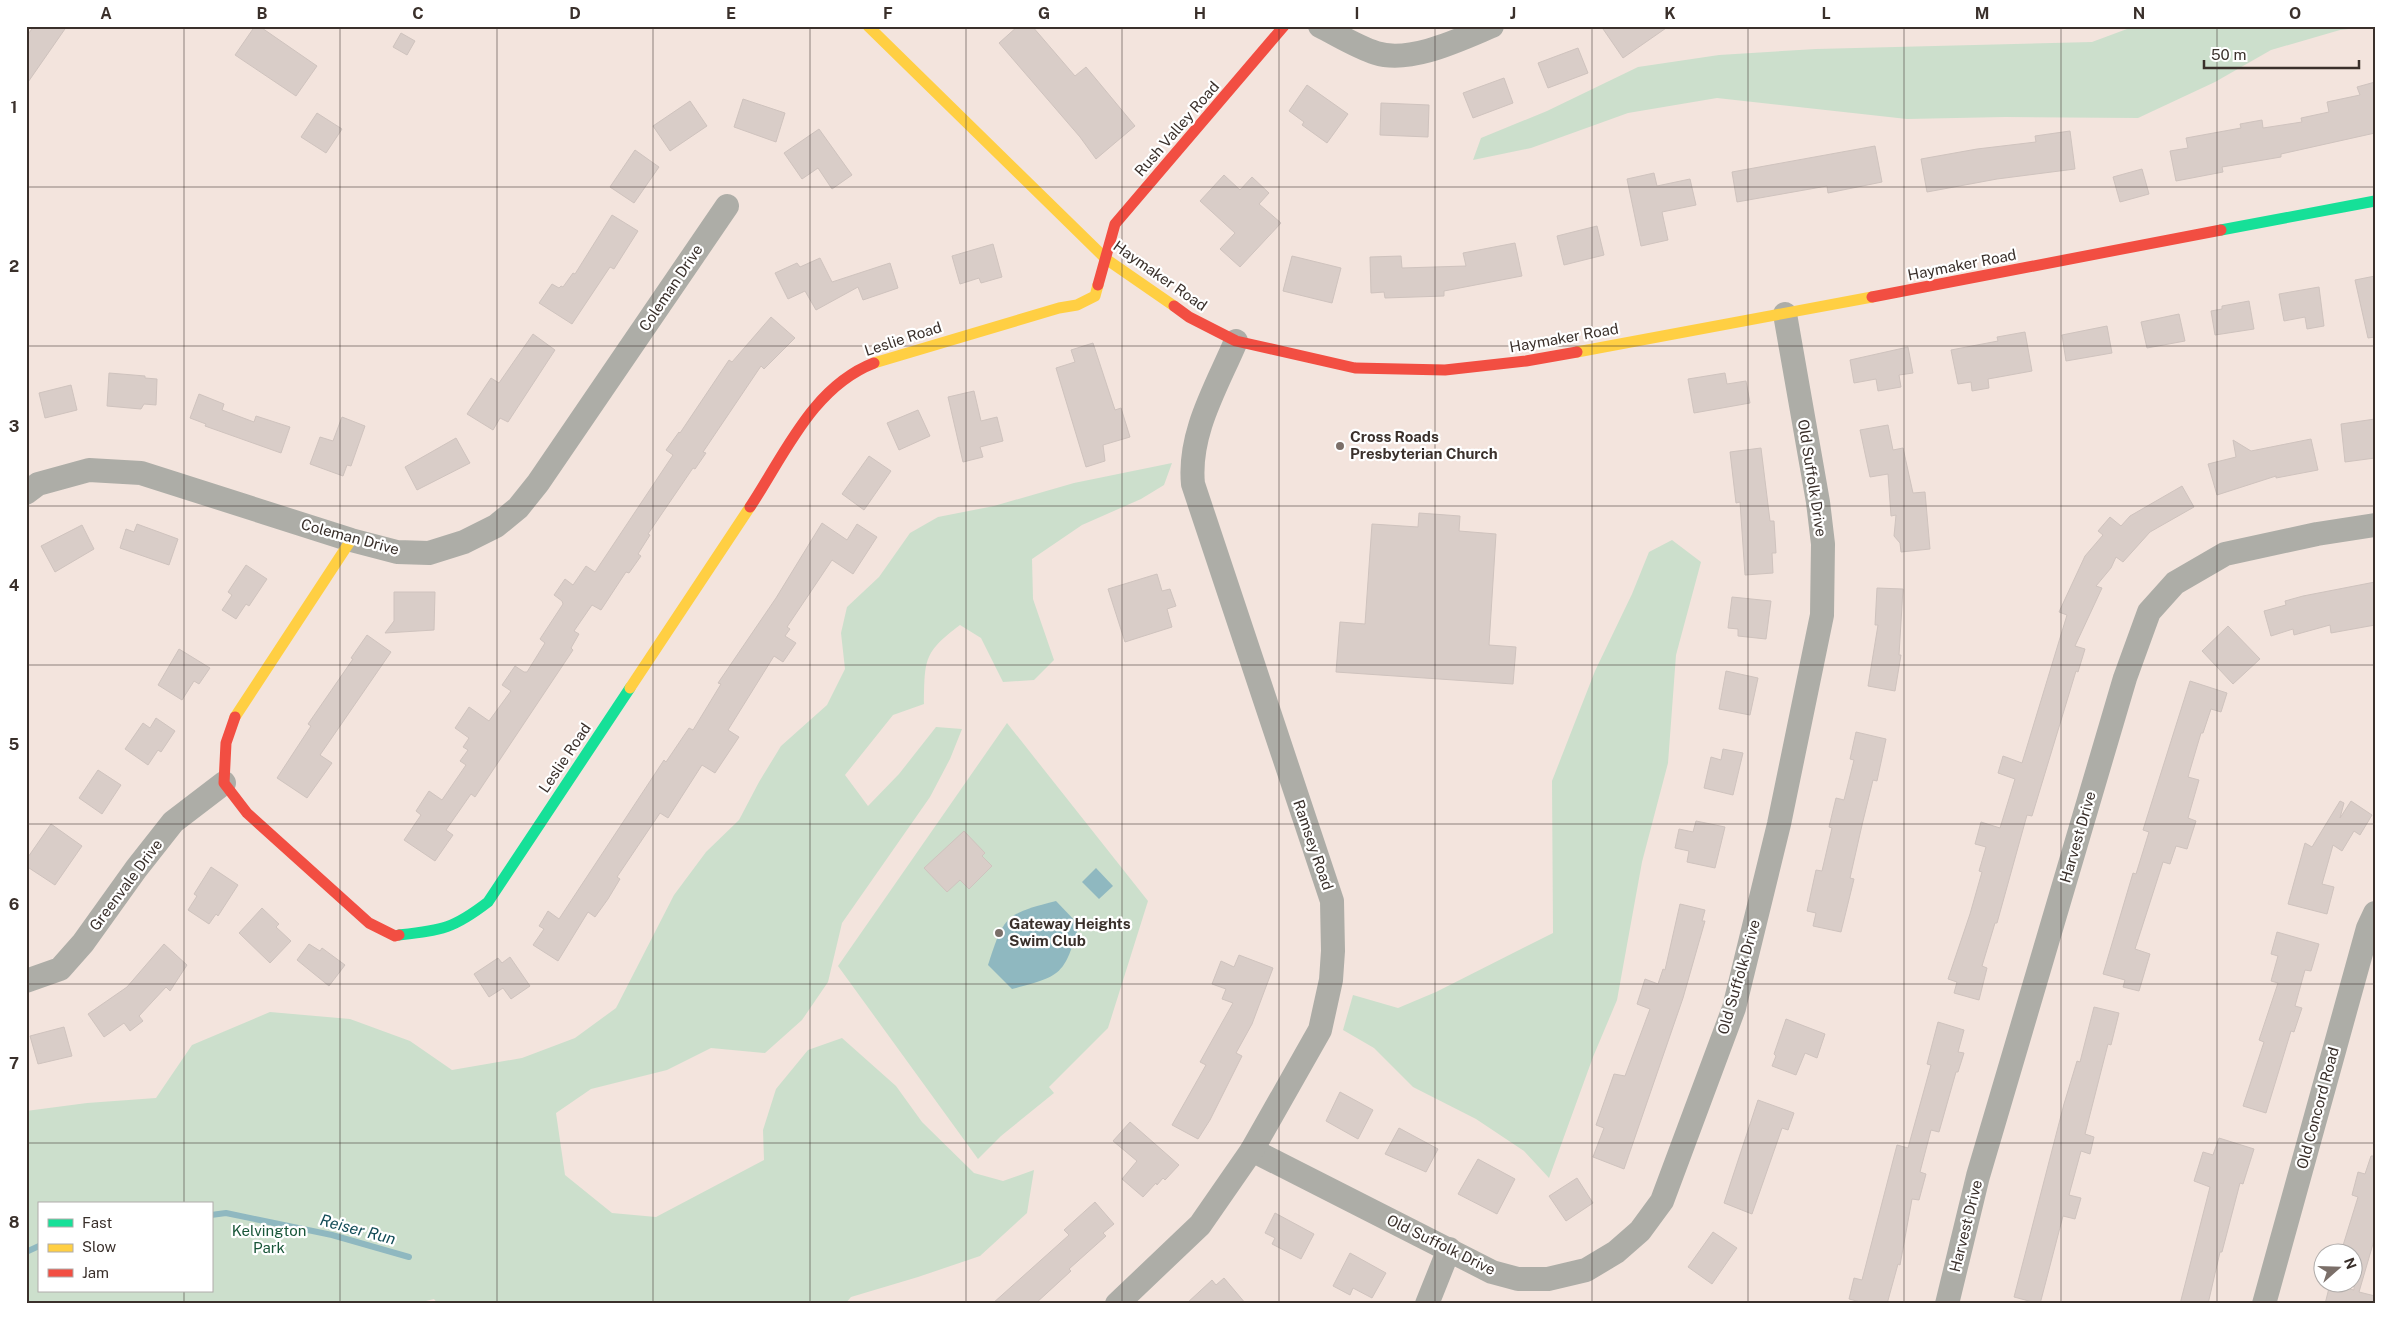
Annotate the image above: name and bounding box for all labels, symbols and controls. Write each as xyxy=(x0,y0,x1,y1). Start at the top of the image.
text: A xyxy=(100,4,112,23)
text: B xyxy=(257,4,268,23)
text: C xyxy=(412,4,424,23)
text: D xyxy=(569,4,581,23)
text: E xyxy=(726,4,736,23)
text: F xyxy=(883,4,893,23)
text: G xyxy=(1038,4,1050,23)
text: H xyxy=(1194,4,1206,23)
text: I xyxy=(1355,4,1359,23)
text: J xyxy=(1510,4,1516,23)
text: K xyxy=(1664,4,1676,23)
text: L xyxy=(1821,4,1831,23)
text: M xyxy=(1975,4,1989,23)
text: N xyxy=(2133,4,2145,23)
text: O xyxy=(2289,4,2301,23)
scale bar xyxy=(2204,38,2358,70)
text: 50 m xyxy=(2211,46,2246,63)
street label: Rush Valley Road xyxy=(1131,78,1222,180)
text: 1 xyxy=(11,98,17,117)
street label: Haymaker Road xyxy=(1110,237,1210,314)
street label: Coleman Drive xyxy=(635,241,706,334)
street label: Haymaker Road xyxy=(1906,246,2018,283)
text: 2 xyxy=(9,257,19,276)
street label: Leslie Road xyxy=(862,318,944,359)
street label: Haymaker Road xyxy=(1508,320,1620,355)
text: 3 xyxy=(9,417,19,436)
street label: Old Suffolk Drive xyxy=(1795,418,1830,538)
place label: Cross Roads Presbyterian Church xyxy=(1350,428,1498,462)
marker: Cross Roads Presbyterian Church xyxy=(1334,440,1346,452)
street label: Coleman Drive xyxy=(299,515,401,558)
text: 4 xyxy=(9,576,20,595)
street label: Leslie Road xyxy=(535,720,594,796)
text: 5 xyxy=(9,735,20,754)
street label: Harvest Drive xyxy=(2056,789,2099,885)
street label: Ramsey Road xyxy=(1290,797,1337,892)
street label: Greenvale Drive xyxy=(86,836,165,934)
text: 6 xyxy=(9,895,19,914)
place label: Gateway Heights Swim Club xyxy=(1009,915,1131,949)
street label: Old Suffolk Drive xyxy=(1714,917,1763,1036)
marker: Gateway Heights Swim Club xyxy=(993,927,1005,939)
street label: Old Concord Road xyxy=(2293,1045,2342,1171)
text: 7 xyxy=(9,1054,19,1073)
street label: Harvest Drive xyxy=(1946,1178,1985,1274)
legend xyxy=(38,1202,212,1292)
water label: Reiser Run xyxy=(318,1210,398,1249)
street label: Old Suffolk Drive xyxy=(1384,1211,1498,1278)
text: 8 xyxy=(9,1213,20,1232)
text: Fast xyxy=(82,1214,112,1231)
park label: Kelvington Park xyxy=(232,1222,306,1256)
text: Slow xyxy=(82,1238,117,1255)
north arrow xyxy=(2314,1242,2364,1292)
text: N xyxy=(2341,1256,2360,1271)
text: Jam xyxy=(82,1264,109,1281)

